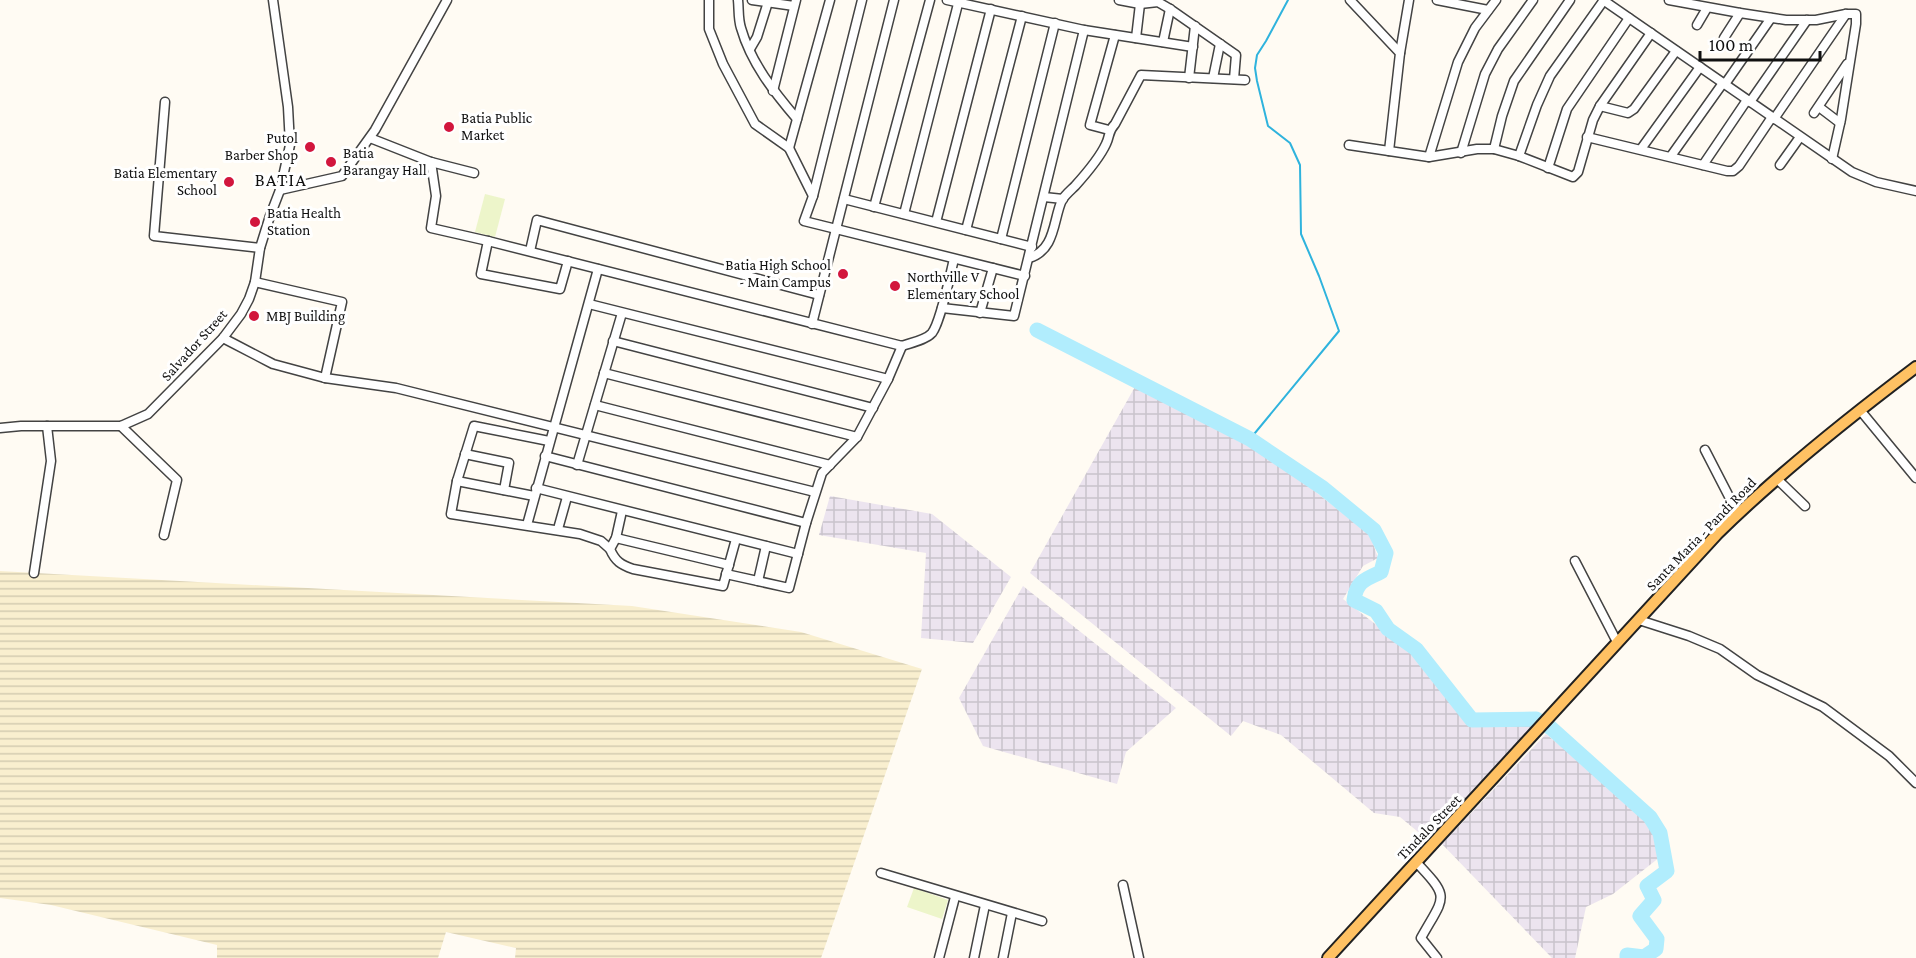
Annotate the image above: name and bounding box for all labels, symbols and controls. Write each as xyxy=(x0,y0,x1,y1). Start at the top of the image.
scale bar xyxy=(1700,24,1820,62)
text: 100 m xyxy=(1709,35,1754,55)
place label: Batia Public Market xyxy=(461,110,533,143)
marker: Batia Public Market xyxy=(442,120,456,134)
place label: Putol Barber Shop xyxy=(225,130,298,164)
marker: Putol Barber Shop xyxy=(303,140,317,154)
place label: Batia Barangay Hall xyxy=(343,145,427,179)
marker: Batia Barangay Hall xyxy=(324,155,338,169)
place label: Batia Elementary School xyxy=(114,165,217,198)
district label: BATIA xyxy=(255,170,307,190)
marker: Batia Elementary School xyxy=(222,175,236,189)
place label: Batia Health Station xyxy=(267,205,341,238)
marker: Batia Health Station xyxy=(248,215,262,229)
place label: Batia High School - Main Campus xyxy=(725,257,831,291)
marker: Batia High School - Main Campus xyxy=(836,267,850,281)
place label: Northville V Elementary School xyxy=(907,269,1019,303)
marker: Northville V Elementary School xyxy=(888,279,902,293)
street label: Salvador Street xyxy=(158,305,231,384)
place label: MBJ Building xyxy=(266,308,345,325)
marker: MBJ Building xyxy=(247,309,261,323)
street label: Santa Maria - Pandi Road xyxy=(1643,474,1759,594)
street label: Tindalo Street xyxy=(1394,790,1465,863)

